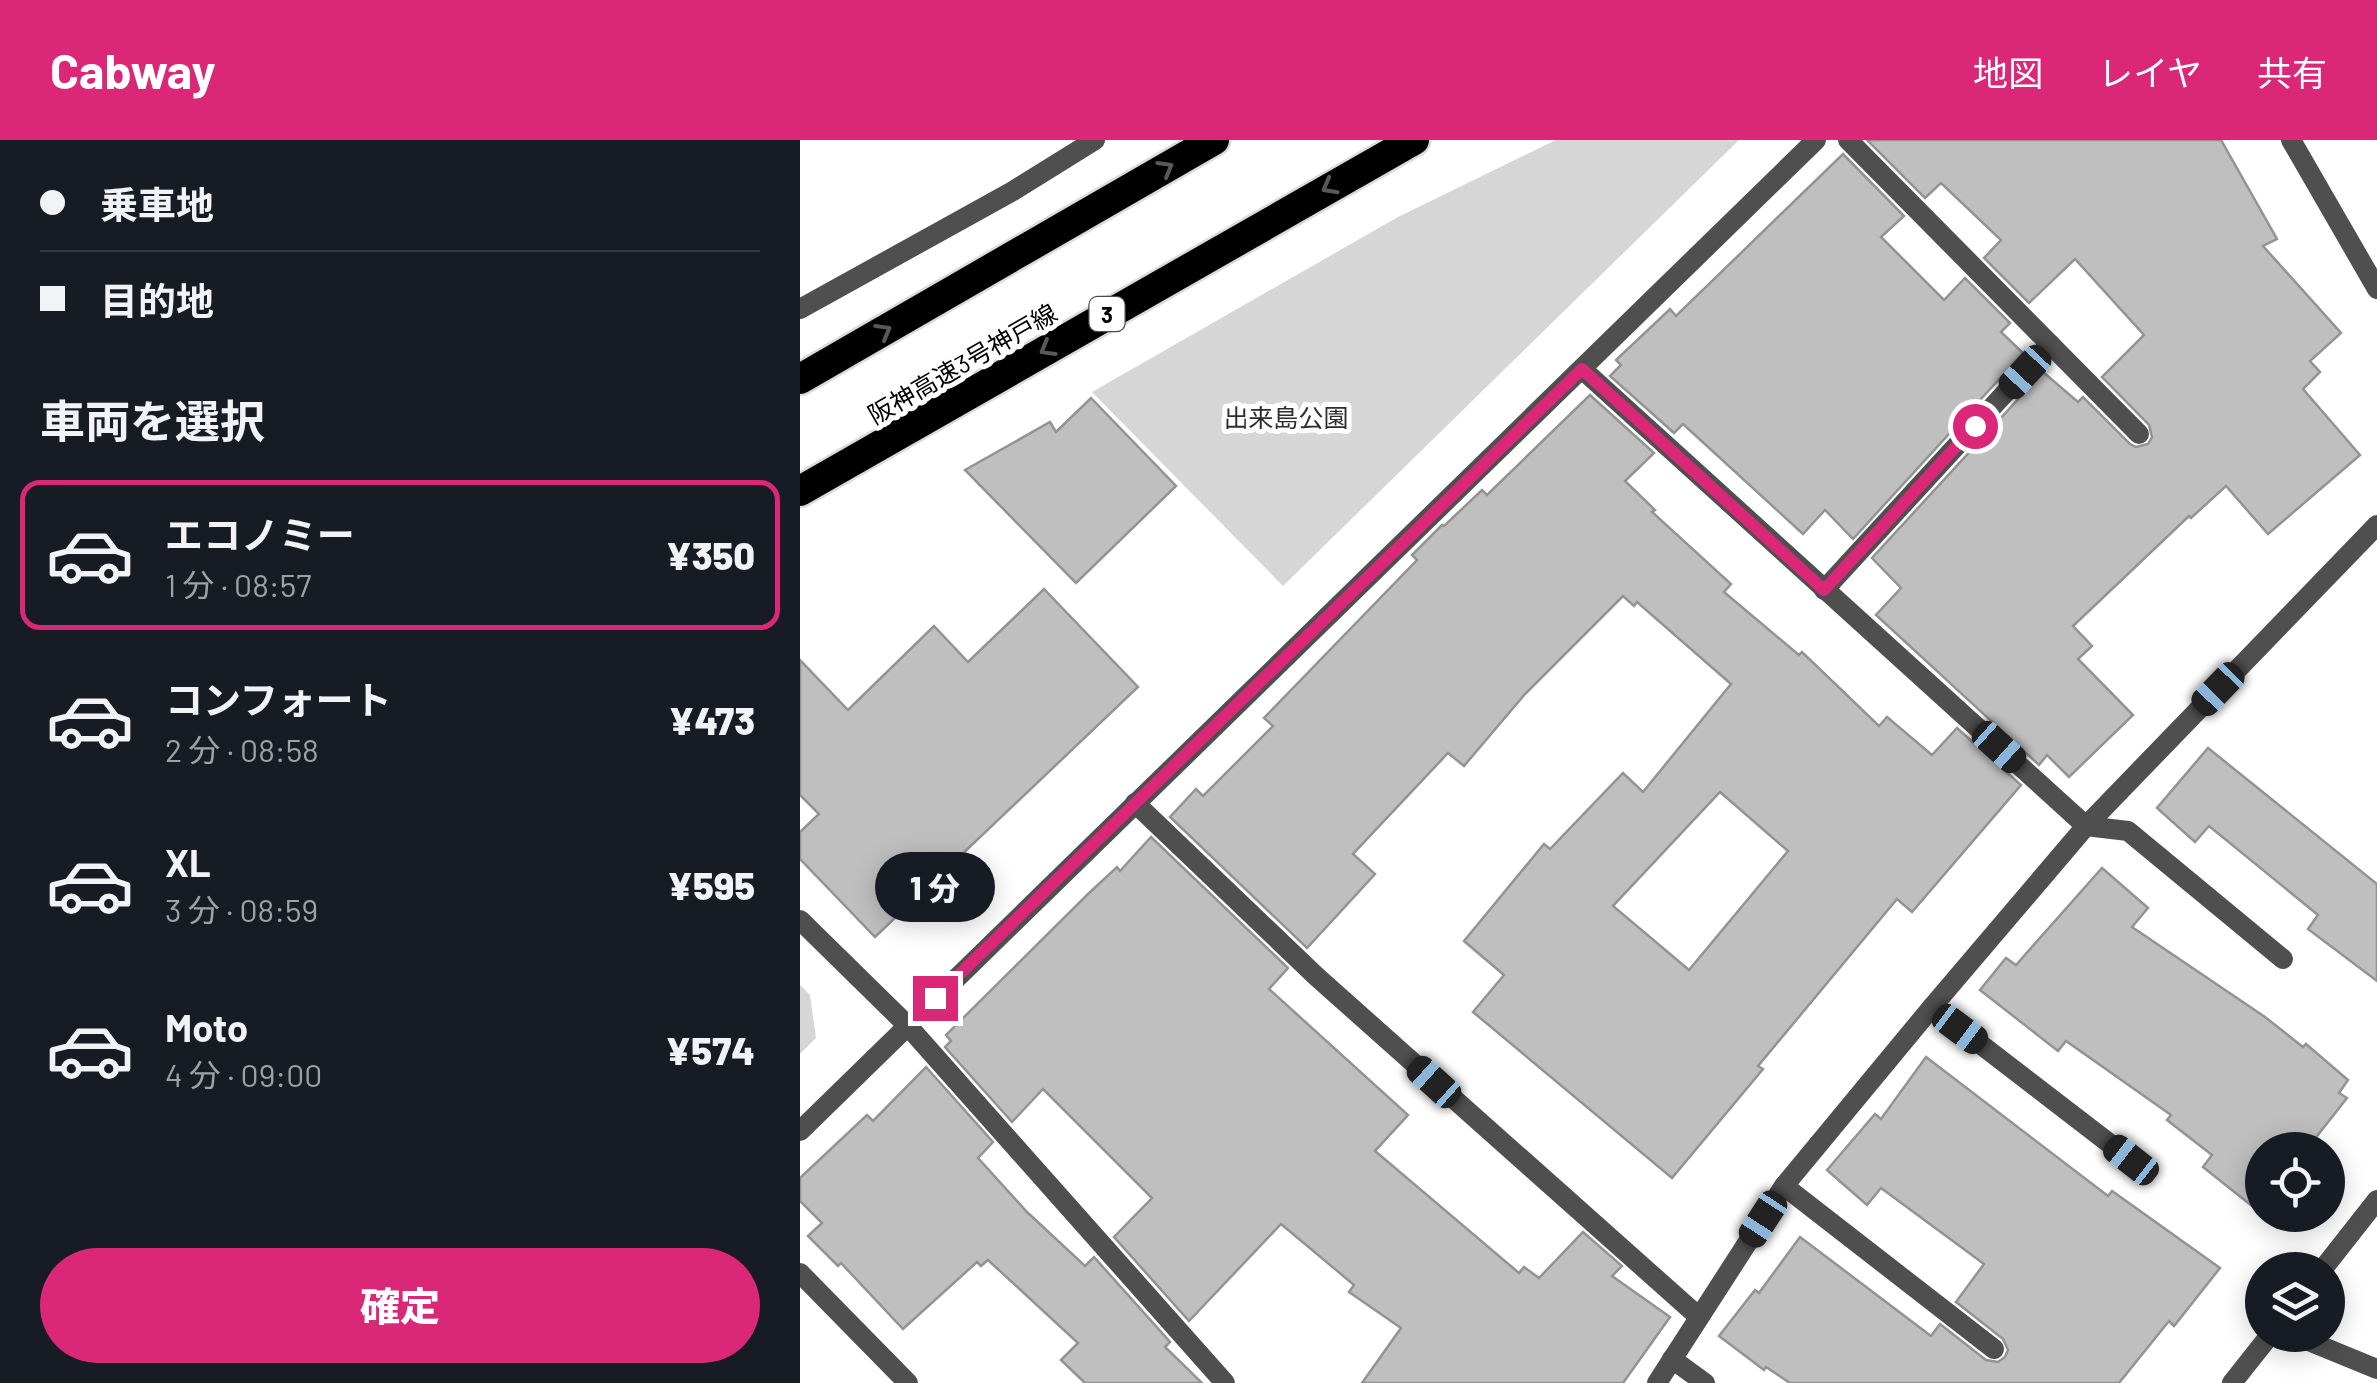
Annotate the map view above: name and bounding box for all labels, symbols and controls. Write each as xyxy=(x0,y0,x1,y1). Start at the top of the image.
text: Cabway xyxy=(50,41,216,99)
text: 地図 xyxy=(1973,51,2043,93)
text: レイヤ xyxy=(2098,51,2202,93)
text: 共有 xyxy=(2257,51,2327,93)
one-way arrow xyxy=(1155,161,1173,180)
one-way arrow xyxy=(1322,175,1340,195)
text: 乗車地 xyxy=(100,181,214,227)
text: 目的地 xyxy=(100,277,214,323)
street label: 阪神高速3号神戸線 xyxy=(862,297,1062,429)
road number: 3 xyxy=(1090,297,1124,331)
one-way arrow xyxy=(874,323,892,343)
one-way arrow xyxy=(1040,336,1058,356)
car xyxy=(1994,340,2056,404)
text: 車両を選択 xyxy=(40,393,265,447)
park label: 出来島公園 xyxy=(1223,402,1349,432)
route start xyxy=(1953,404,1998,449)
icon: car xyxy=(45,510,135,600)
text: エコノミー xyxy=(165,511,355,557)
text: ¥350 xyxy=(666,532,755,578)
text: 1 分 · 08:57 xyxy=(165,565,311,603)
car xyxy=(2186,657,2250,721)
icon: car xyxy=(45,675,135,765)
text: コンフォート xyxy=(165,676,392,722)
text: ¥473 xyxy=(669,697,755,743)
car xyxy=(1967,716,2031,778)
text: 2 分 · 08:58 xyxy=(165,730,319,768)
text: XL xyxy=(165,839,211,885)
icon: car xyxy=(45,840,135,930)
callout: 1 分 xyxy=(875,853,995,923)
text: ¥595 xyxy=(667,862,755,908)
text: 1 分 xyxy=(910,868,960,906)
text: 3 分 · 08:59 xyxy=(165,890,318,928)
route end xyxy=(913,976,958,1021)
car xyxy=(1927,999,1993,1059)
text: Moto xyxy=(165,1004,248,1050)
icon: car xyxy=(45,1005,135,1095)
text: ¥574 xyxy=(665,1027,755,1073)
car xyxy=(1402,1051,1466,1113)
text: 4 分 · 09:00 xyxy=(165,1055,322,1093)
car xyxy=(2098,1130,2164,1190)
map controls xyxy=(2245,1132,2345,1352)
button: locate xyxy=(2245,1132,2345,1232)
car xyxy=(1734,1186,1792,1252)
button: 確定 xyxy=(40,1248,760,1363)
button: layers xyxy=(2245,1252,2345,1352)

